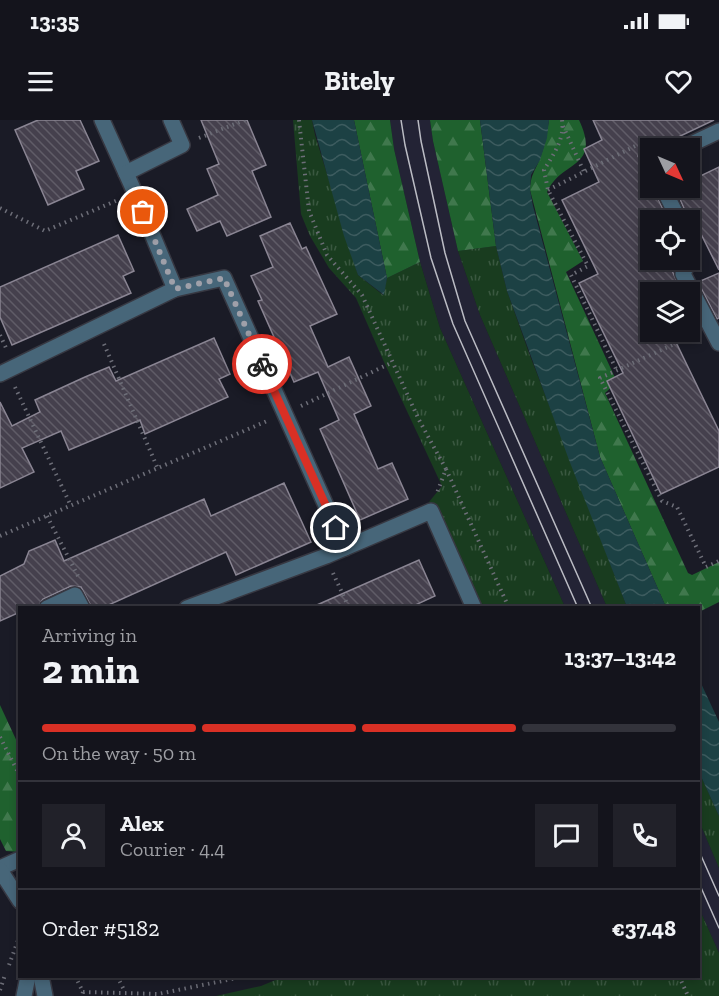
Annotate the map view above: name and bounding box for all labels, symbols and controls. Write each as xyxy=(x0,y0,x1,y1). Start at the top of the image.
text: 13:35 xyxy=(30,8,79,35)
icon: menu xyxy=(24,65,57,98)
text: Bitely xyxy=(324,65,395,97)
icon: heart xyxy=(662,65,695,98)
north arrow xyxy=(640,138,700,198)
map controls xyxy=(640,138,700,342)
pin xyxy=(117,186,168,237)
icon: bag xyxy=(126,195,159,228)
button: locate xyxy=(640,210,700,270)
button: layers xyxy=(640,282,700,342)
courier xyxy=(232,334,292,394)
icon: bike xyxy=(246,348,279,381)
pin xyxy=(310,502,361,553)
icon: home xyxy=(319,511,352,544)
text: Arriving in xyxy=(42,623,137,647)
text: 13:37–13:42 xyxy=(565,644,676,671)
text: 2 min xyxy=(42,646,139,693)
text: On the way · 50 m xyxy=(42,741,196,765)
button: person xyxy=(42,804,105,867)
button: chat xyxy=(535,804,598,867)
button: phone xyxy=(613,804,676,867)
text: Alex xyxy=(120,810,164,837)
text: Courier · 4.4 xyxy=(120,837,225,861)
text: Order #5182 xyxy=(42,915,159,942)
text: €37.48 xyxy=(612,915,676,942)

